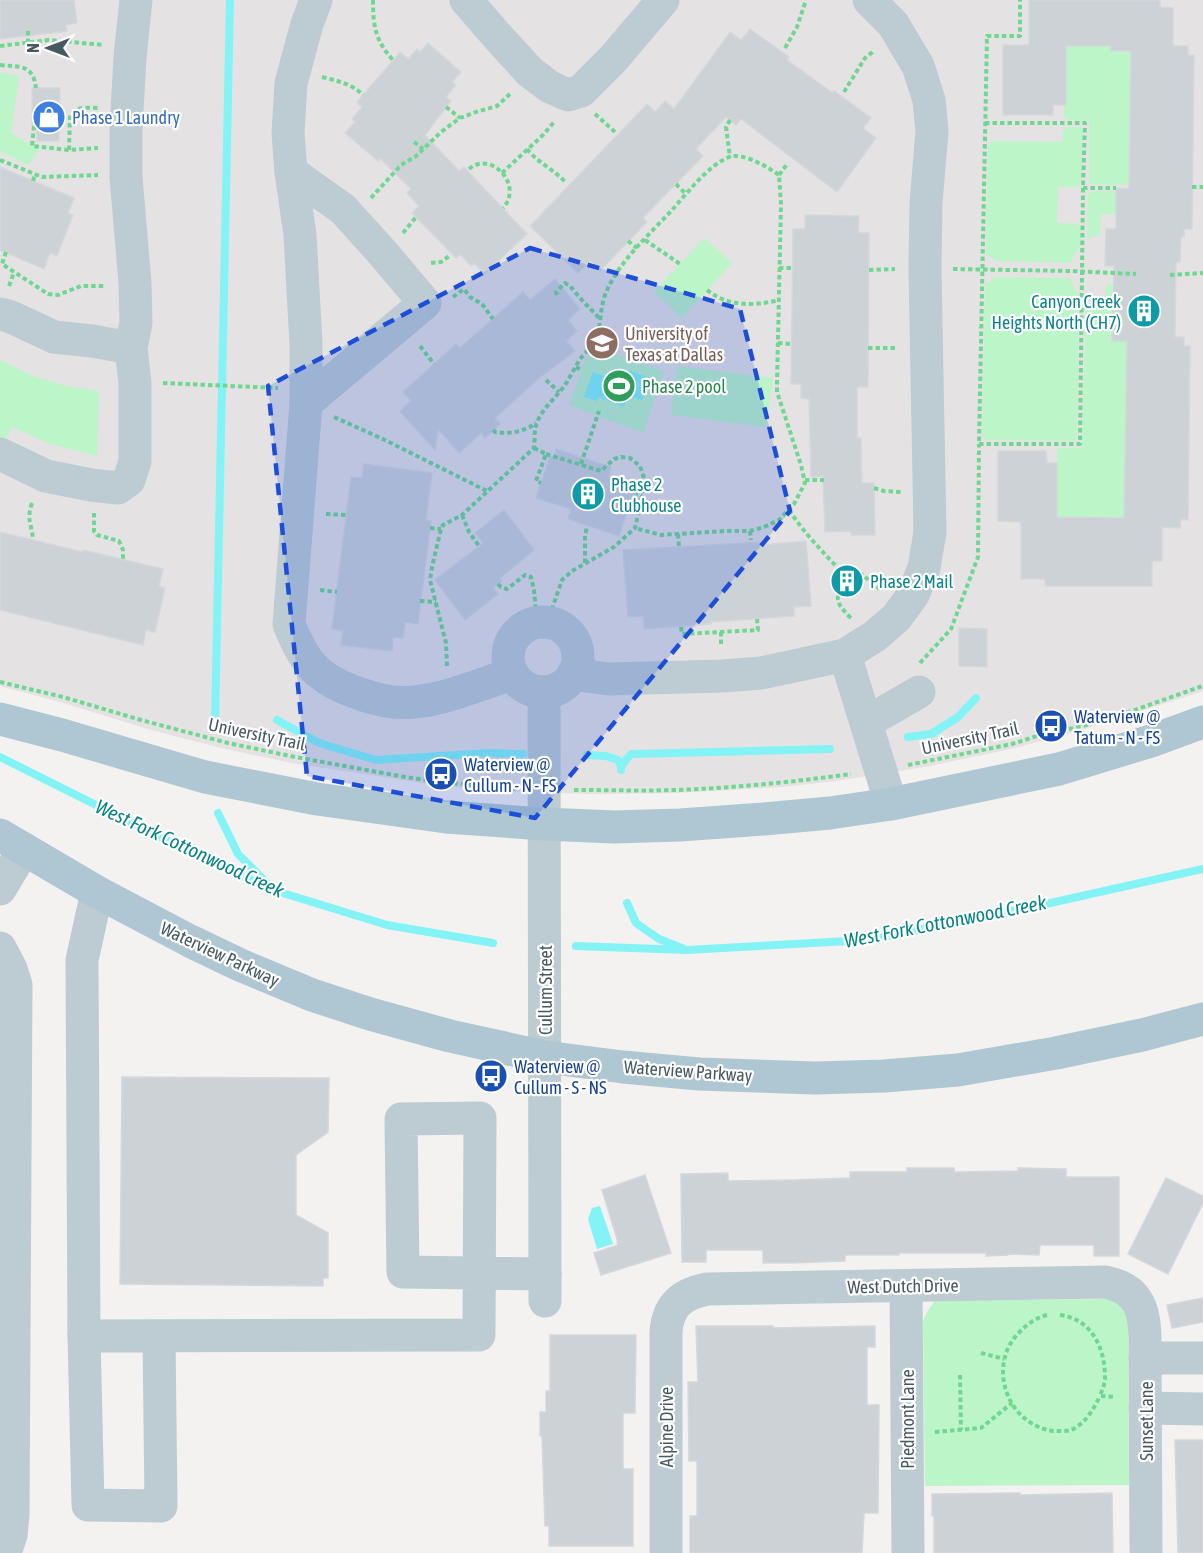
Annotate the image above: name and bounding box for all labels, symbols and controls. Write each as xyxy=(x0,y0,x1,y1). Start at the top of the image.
north arrow xyxy=(18,18,78,78)
text: N xyxy=(24,43,42,53)
shop icon: Phase 1 Laundry xyxy=(31,99,67,135)
place label: Phase 1 Laundry xyxy=(72,107,180,128)
place label: Canyon Creek Heights North (CH7) xyxy=(992,291,1121,333)
building icon: Canyon Creek Heights North (CH7) xyxy=(1126,293,1162,329)
place label: University of Texas at Dallas xyxy=(625,323,723,365)
school or university icon: University of Texas at Dallas xyxy=(584,325,620,361)
sports icon: Phase 2 pool xyxy=(601,368,637,404)
place label: Phase 2 pool xyxy=(642,376,726,397)
place label: Phase 2 Clubhouse xyxy=(611,474,682,516)
building icon: Phase 2 Clubhouse xyxy=(570,476,606,512)
building icon: Phase 2 Mail xyxy=(829,563,865,599)
place label: Phase 2 Mail xyxy=(870,571,953,592)
place label: Waterview @ Tatum - N - FS xyxy=(1074,706,1161,748)
bus stop icon: Waterview @ Tatum - N - FS xyxy=(1033,708,1069,744)
street label: University Trail xyxy=(206,713,308,755)
street label: University Trail xyxy=(919,717,1021,759)
place label: Waterview @ Cullum - N - FS xyxy=(464,754,557,796)
bus stop icon: Waterview @ Cullum - N - FS xyxy=(423,756,459,792)
water label: West Fork Cottonwood Creek xyxy=(92,794,288,902)
water label: West Fork Cottonwood Creek xyxy=(842,890,1048,952)
street label: Waterview Parkway xyxy=(157,917,283,991)
street label: Cullum Street xyxy=(535,945,556,1035)
place label: Waterview @ Cullum - S - NS xyxy=(514,1056,607,1098)
street label: Waterview Parkway xyxy=(623,1056,753,1086)
bus stop icon: Waterview @ Cullum - S - NS xyxy=(473,1058,509,1094)
street label: West Dutch Drive xyxy=(847,1275,959,1297)
street label: Piedmont Lane xyxy=(897,1369,918,1469)
street label: Sunset Lane xyxy=(1136,1381,1157,1461)
street label: Alpine Drive xyxy=(656,1387,677,1467)

